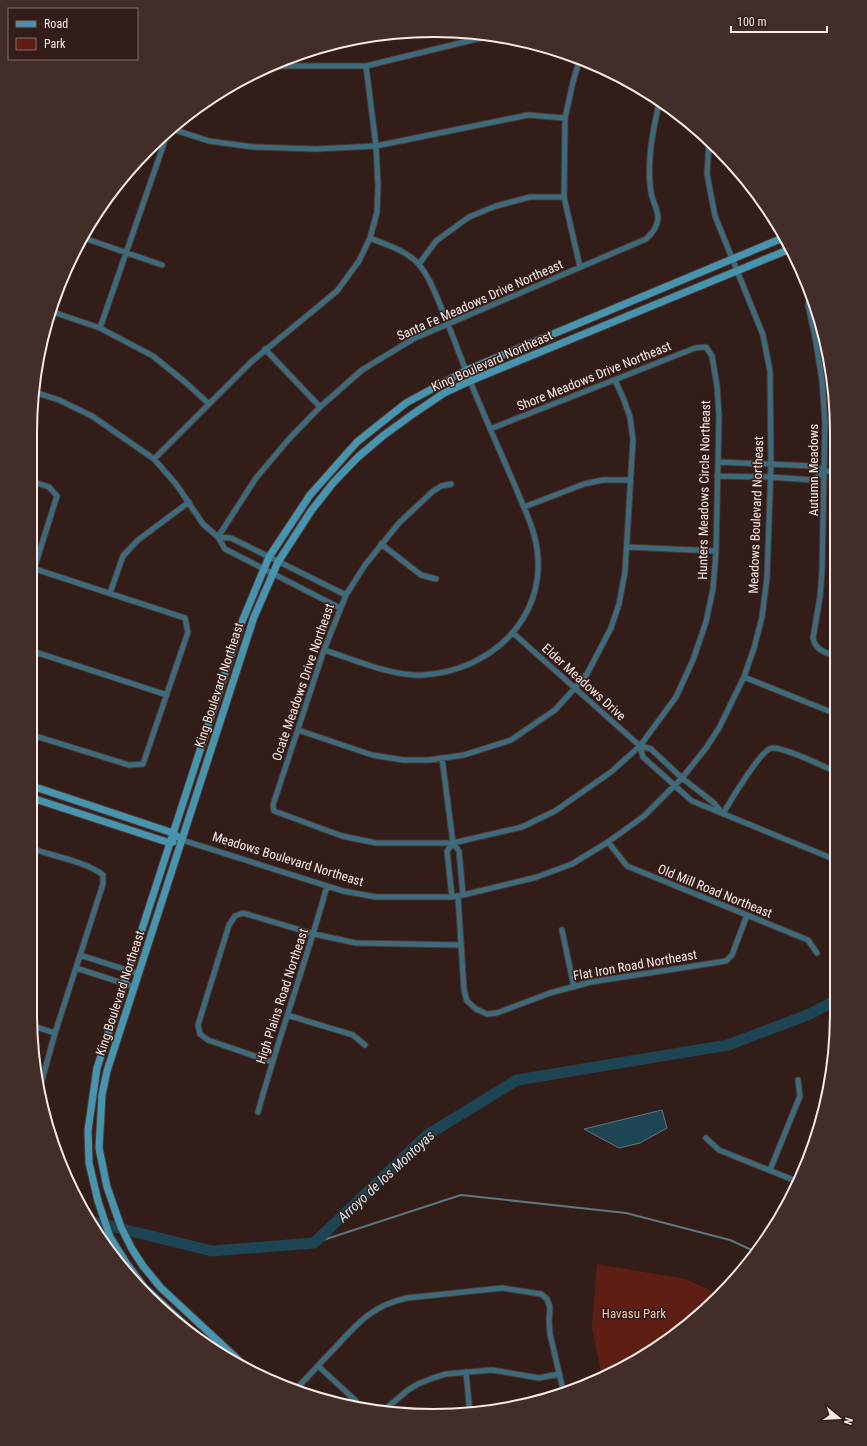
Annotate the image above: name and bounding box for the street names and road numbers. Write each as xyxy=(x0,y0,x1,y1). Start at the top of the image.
street label: Santa Fe Meadows Drive Northeast xyxy=(395,256,565,343)
street label: King Boulevard Northeast xyxy=(429,328,555,394)
street label: Shore Meadows Drive Northeast xyxy=(515,338,673,414)
street label: Hunters Meadows Circle Northeast xyxy=(695,400,713,580)
street label: Autumn Meadows xyxy=(806,424,821,516)
street label: Meadows Boulevard Northeast xyxy=(746,436,766,594)
street label: Ocate Meadows Drive Northeast xyxy=(269,601,337,763)
street label: King Boulevard Northeast xyxy=(192,620,246,749)
street label: Elder Meadows Drive xyxy=(539,641,629,723)
street label: Meadows Boulevard Northeast xyxy=(211,829,366,889)
street label: Old Mill Road Northeast xyxy=(656,861,775,921)
street label: High Plains Road Northeast xyxy=(253,926,311,1066)
street label: King Boulevard Northeast xyxy=(93,928,147,1057)
street label: Flat Iron Road Northeast xyxy=(572,947,698,983)

